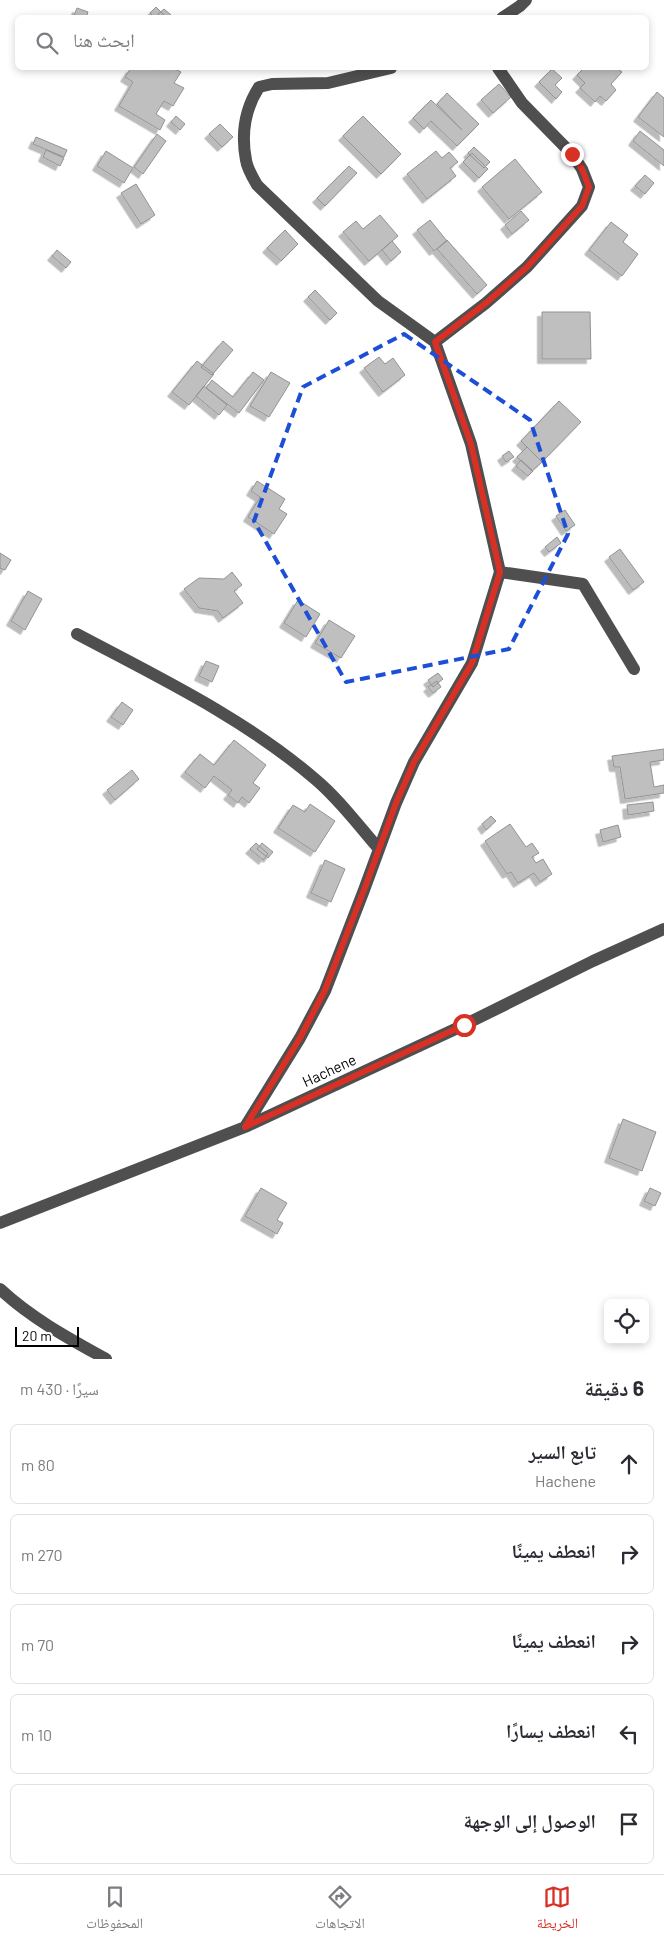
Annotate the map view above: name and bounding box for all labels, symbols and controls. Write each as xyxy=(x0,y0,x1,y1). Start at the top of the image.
search box xyxy=(15,15,649,70)
text: ابحث هنا xyxy=(73,28,135,51)
icon: search xyxy=(33,29,61,57)
route end xyxy=(561,143,584,166)
route start xyxy=(453,1014,476,1037)
street label: Hachene xyxy=(299,1050,359,1090)
map controls xyxy=(604,1299,649,1344)
button: locate xyxy=(604,1299,649,1344)
scale bar xyxy=(15,1324,79,1347)
text: 20 m xyxy=(22,1327,52,1344)
text: 6 دقيقة xyxy=(584,1375,644,1400)
text: سيرًا · 430 m xyxy=(20,1379,99,1398)
text: تابع السير xyxy=(529,1440,596,1463)
icon: ahead xyxy=(615,1450,643,1478)
text: 80 m xyxy=(21,1455,55,1474)
text: Hachene xyxy=(535,1471,596,1490)
text: انعطف يمينًا xyxy=(512,1539,596,1562)
icon: right xyxy=(615,1540,643,1568)
text: 270 m xyxy=(21,1545,63,1564)
text: انعطف يمينًا xyxy=(512,1629,596,1652)
icon: right xyxy=(615,1630,643,1658)
text: 70 m xyxy=(21,1635,54,1654)
text: انعطف يسارًا xyxy=(506,1719,596,1742)
icon: left xyxy=(615,1720,643,1748)
text: 10 m xyxy=(21,1725,52,1744)
text: الوصول إلى الوجهة xyxy=(463,1809,596,1832)
icon: arrive xyxy=(615,1810,643,1838)
tab: المحفوظات xyxy=(86,1883,143,1937)
tab: الاتجاهات xyxy=(315,1883,365,1937)
tab: الخريطة xyxy=(537,1883,578,1937)

